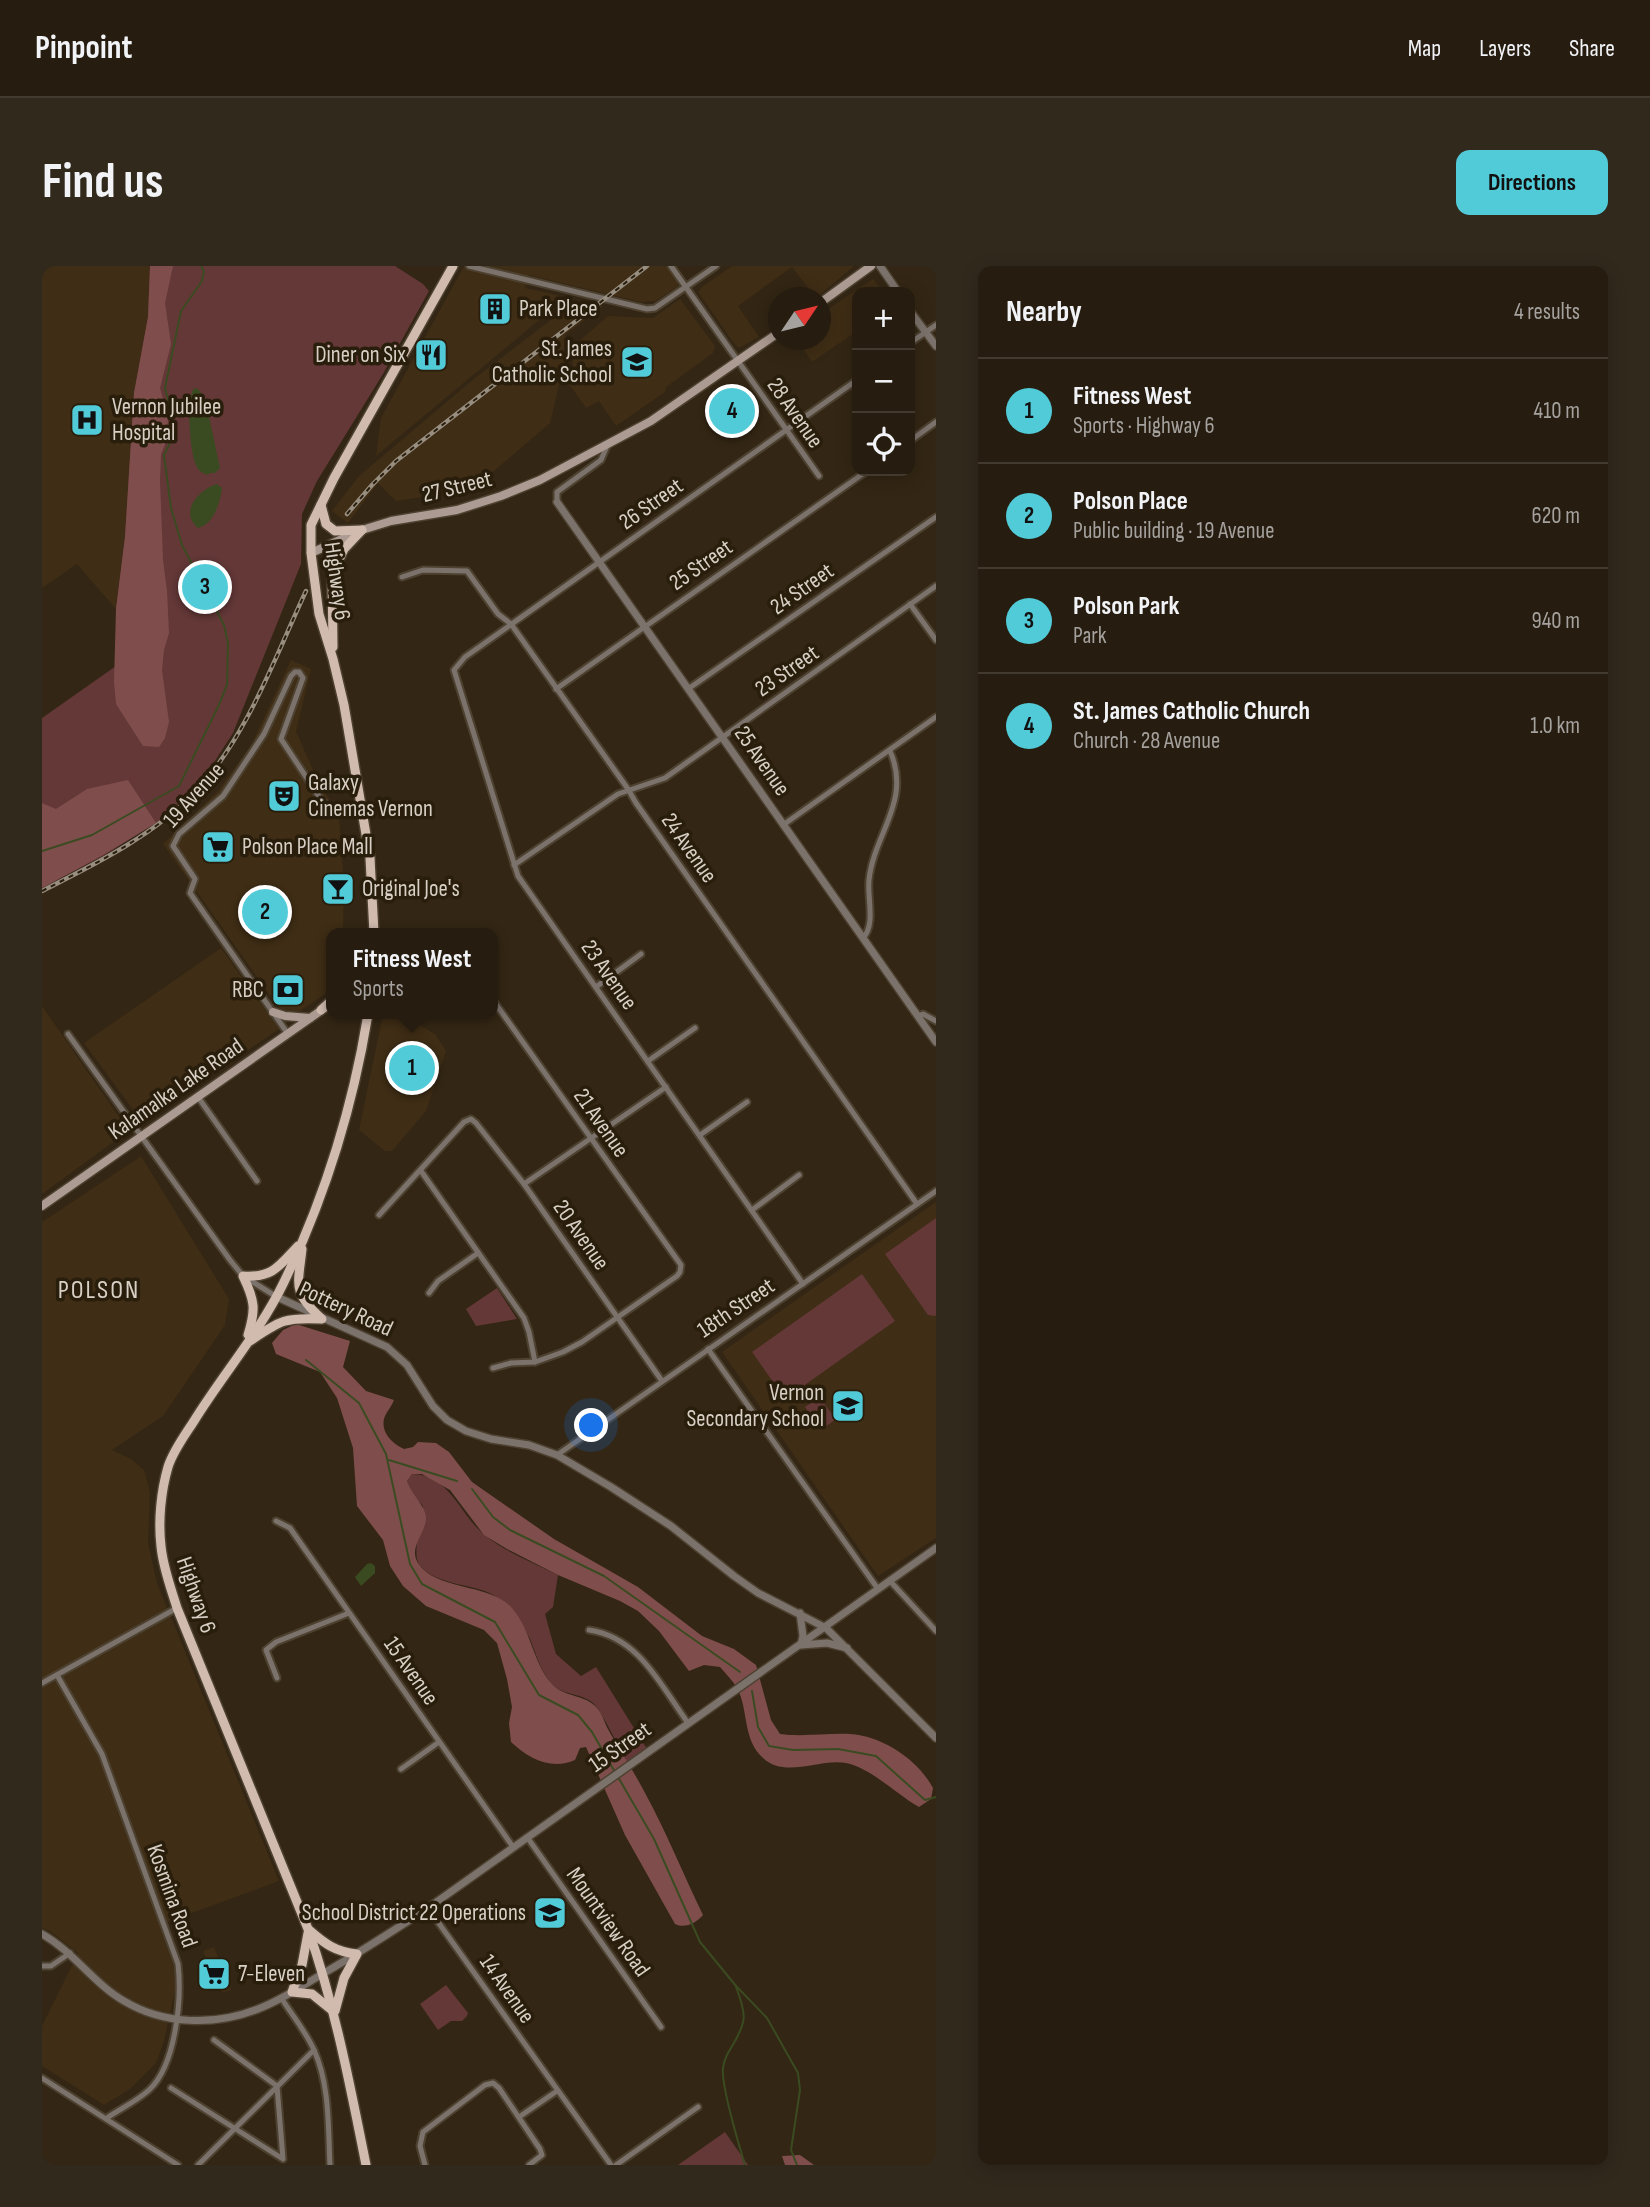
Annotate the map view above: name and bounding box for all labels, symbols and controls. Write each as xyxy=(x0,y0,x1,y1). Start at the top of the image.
text: Pinpoint xyxy=(35,28,132,68)
text: Map xyxy=(1408,34,1441,63)
text: Layers xyxy=(1479,34,1531,63)
text: Share xyxy=(1569,34,1615,63)
button: Directions xyxy=(1456,150,1608,215)
text: Find us xyxy=(42,153,164,212)
north arrow xyxy=(768,287,831,350)
map controls xyxy=(852,287,915,476)
button: + xyxy=(852,287,915,350)
building icon: Park Place xyxy=(476,290,514,328)
text: Nearby xyxy=(1006,294,1082,330)
place label: Park Place xyxy=(519,295,598,323)
text: 4 results xyxy=(1514,298,1580,326)
place label: St. James Catholic School xyxy=(492,335,612,389)
restaurant icon: Diner on Six xyxy=(412,336,450,374)
place label: Diner on Six xyxy=(315,341,406,369)
school or university icon: St. James Catholic School xyxy=(618,343,656,381)
button: − xyxy=(852,350,915,413)
street label: 28 Avenue xyxy=(761,372,829,454)
text: Fitness West xyxy=(1073,381,1191,412)
pin: 4 xyxy=(709,385,755,437)
place label: Vernon Jubilee Hospital xyxy=(112,393,221,447)
text: 1 xyxy=(1024,397,1034,425)
text: 410 m xyxy=(1534,397,1580,425)
hospital icon: Vernon Jubilee Hospital xyxy=(68,401,106,439)
text: Sports · Highway 6 xyxy=(1073,412,1215,440)
button: locate xyxy=(852,413,915,476)
street label: 27 Street xyxy=(419,465,495,509)
street label: 26 Street xyxy=(614,472,688,536)
text: Polson Place xyxy=(1073,486,1188,517)
text: 2 xyxy=(1024,502,1034,530)
text: 620 m xyxy=(1532,502,1580,530)
text: Public building · 19 Avenue xyxy=(1073,517,1274,545)
street label: 25 Street xyxy=(664,533,738,597)
street label: Highway 6 xyxy=(318,540,356,622)
street label: 24 Street xyxy=(765,557,839,621)
pin: 3 xyxy=(182,561,228,613)
text: Polson Park xyxy=(1073,591,1179,622)
text: 3 xyxy=(1024,607,1034,635)
text: 940 m xyxy=(1532,607,1580,635)
text: Park xyxy=(1073,622,1107,650)
street label: 23 Street xyxy=(750,639,824,703)
text: St. James Catholic Church xyxy=(1073,696,1310,727)
text: 4 xyxy=(1024,712,1034,740)
text: 1.0 km xyxy=(1530,712,1580,740)
street label: 25 Avenue xyxy=(728,721,796,801)
text: Church · 28 Avenue xyxy=(1073,727,1220,755)
street label: 19 Avenue xyxy=(157,757,231,833)
place label: Galaxy Cinemas Vernon xyxy=(308,769,433,823)
theatre icon: Galaxy Cinemas Vernon xyxy=(265,777,303,815)
street label: 24 Avenue xyxy=(655,808,723,888)
supermarket icon: Polson Place Mall xyxy=(199,828,237,866)
place label: Polson Place Mall xyxy=(242,833,373,861)
bar icon: Original Joe's xyxy=(319,870,357,908)
place label: Original Joe's xyxy=(362,875,460,903)
pin: 2 xyxy=(242,886,288,938)
popup xyxy=(326,928,498,1019)
street label: 23 Avenue xyxy=(575,935,643,1015)
text: Fitness West xyxy=(353,944,471,975)
bank icon: RBC xyxy=(269,971,307,1009)
text: Sports xyxy=(353,975,404,1003)
place label: RBC xyxy=(232,976,264,1004)
street label: Kalamalka Lake Road xyxy=(103,1032,249,1146)
pin: 1 xyxy=(389,1042,435,1094)
street label: 21 Avenue xyxy=(567,1083,635,1163)
street label: 20 Avenue xyxy=(547,1194,615,1276)
street label: 18th Street xyxy=(692,1272,780,1344)
district label: POLSON xyxy=(58,1275,140,1306)
street label: Pottery Road xyxy=(295,1275,397,1343)
place label: Vernon Secondary School xyxy=(686,1379,824,1433)
school or university icon: Vernon Secondary School xyxy=(829,1387,867,1425)
your location xyxy=(574,1408,608,1442)
street label: Highway 6 xyxy=(170,1553,222,1637)
street label: 15 Avenue xyxy=(377,1631,445,1711)
street label: 15 Street xyxy=(584,1716,656,1778)
street label: Kosmina Road xyxy=(140,1841,204,1951)
street label: Mountview Road xyxy=(560,1862,656,1982)
school or university icon: School District 22 Operations xyxy=(531,1894,569,1932)
place label: School District 22 Operations xyxy=(302,1899,526,1927)
street label: 14 Avenue xyxy=(473,1949,541,2029)
supermarket icon: 7-Eleven xyxy=(195,1955,233,1993)
place label: 7-Eleven xyxy=(238,1960,305,1988)

